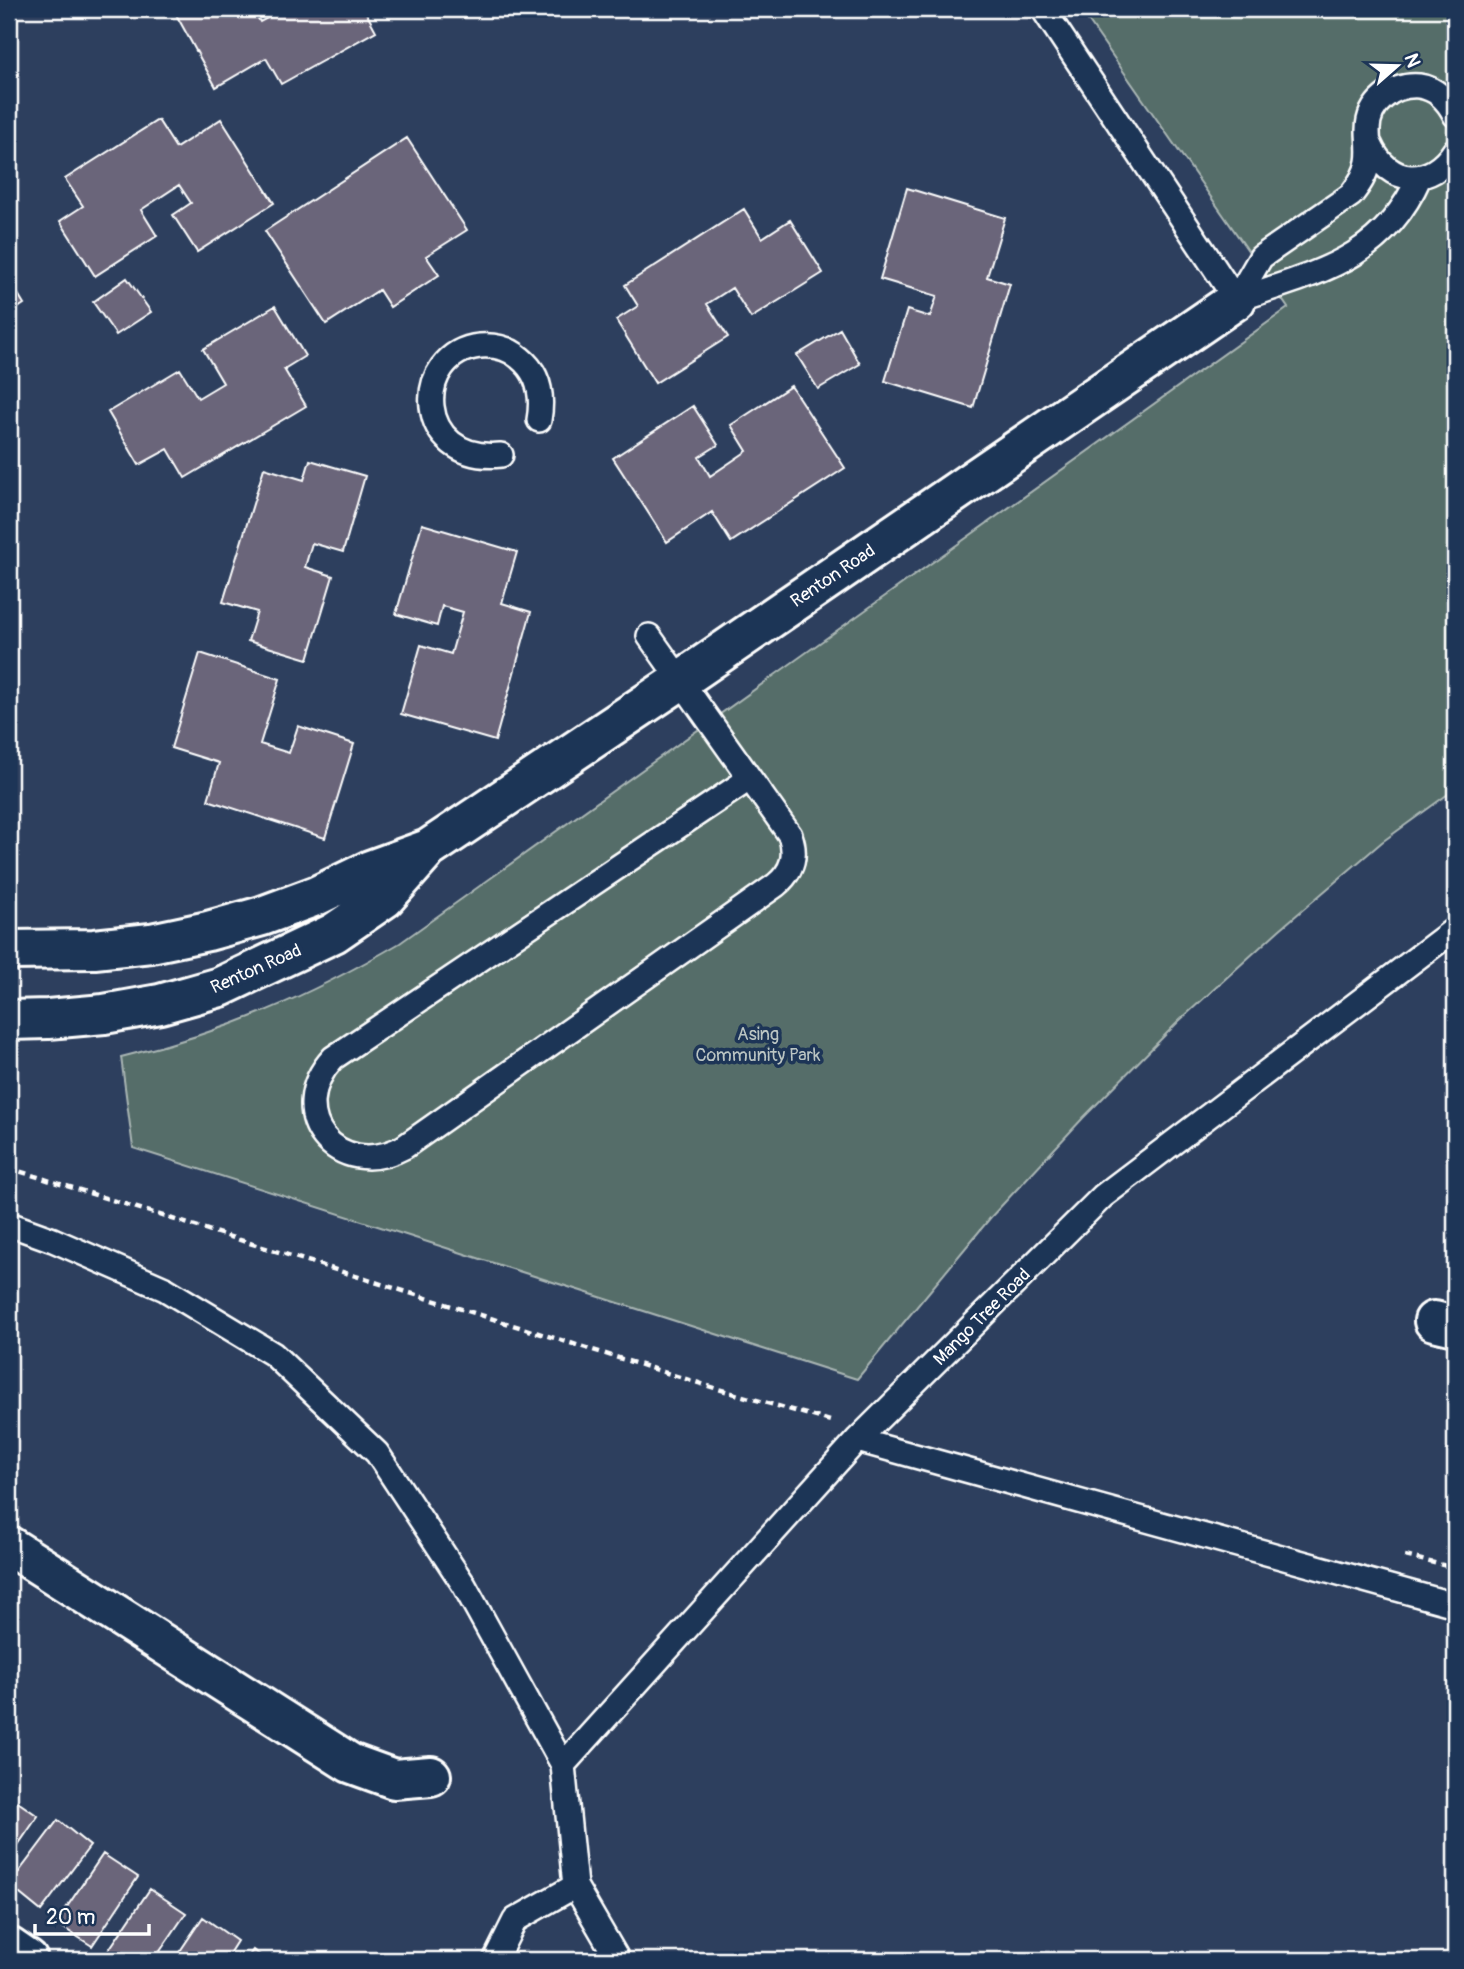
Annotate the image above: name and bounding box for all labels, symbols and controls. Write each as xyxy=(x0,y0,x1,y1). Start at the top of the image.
north arrow xyxy=(1362,32,1432,102)
text: N xyxy=(1399,50,1426,71)
street label: Renton Road xyxy=(786,539,880,613)
street label: Renton Road xyxy=(207,939,305,999)
park label: Asing Community Park xyxy=(695,1023,821,1067)
street label: Mango Tree Road xyxy=(929,1264,1035,1370)
scale bar xyxy=(35,1892,149,1936)
text: 20 m xyxy=(46,1904,95,1931)

